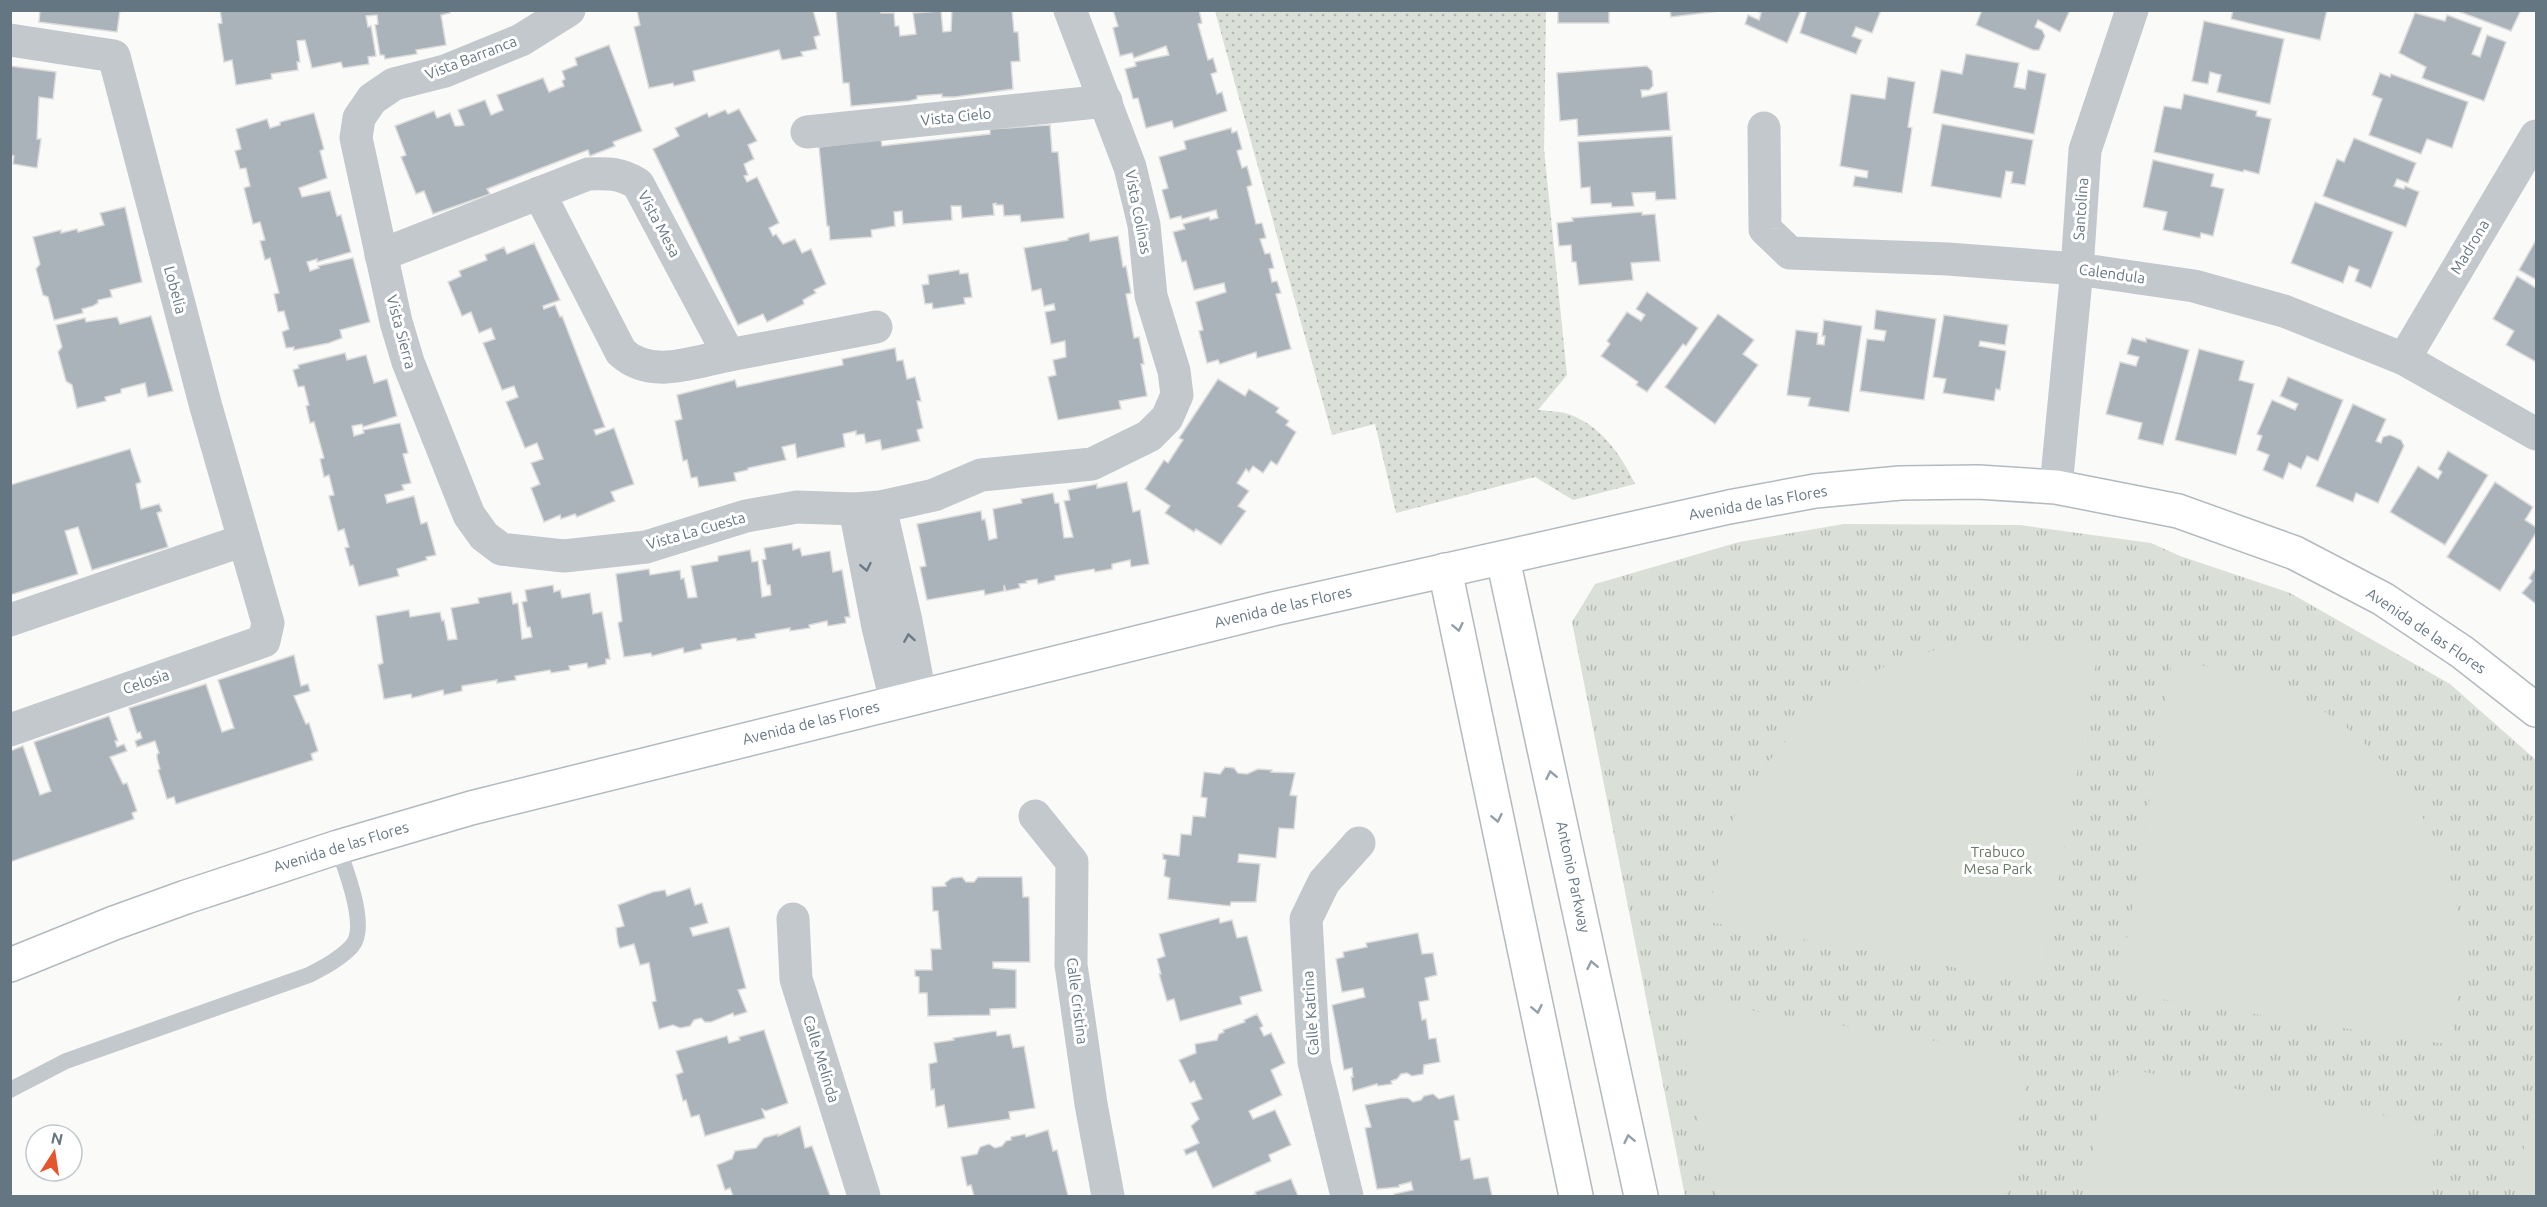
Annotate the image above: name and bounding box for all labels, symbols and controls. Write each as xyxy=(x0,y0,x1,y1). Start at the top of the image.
street label: Vista Barranca xyxy=(423,32,519,83)
street label: Vista Cielo xyxy=(920,104,992,129)
street label: Vista Colinas xyxy=(1122,168,1155,255)
street label: Santolina xyxy=(2070,177,2091,241)
street label: Vista Mesa xyxy=(635,188,684,260)
street label: Madrona xyxy=(2447,217,2492,277)
street label: Calendula xyxy=(2078,260,2146,287)
street label: Lobelia xyxy=(161,264,190,316)
street label: Vista Sierra xyxy=(383,293,420,371)
street label: Avenida de las Flores xyxy=(1687,482,1829,523)
street label: Vista La Cuesta xyxy=(645,508,747,553)
one-way arrow xyxy=(859,562,872,572)
street label: Avenida de las Flores xyxy=(1213,582,1353,631)
street label: Avenida de las Flores xyxy=(2363,584,2489,677)
one-way arrow xyxy=(1450,622,1463,632)
one-way arrow xyxy=(903,633,915,642)
street label: Celosia xyxy=(120,666,171,697)
street label: Avenida de las Flores xyxy=(741,697,881,748)
one-way arrow xyxy=(1545,770,1558,780)
one-way arrow xyxy=(1490,813,1503,823)
street label: Avenida de las Flores xyxy=(271,818,410,875)
street label: Antonio Parkway xyxy=(1553,819,1594,934)
park label: Trabuco Mesa Park xyxy=(1964,843,2033,877)
street label: Calle Cristina xyxy=(1064,957,1091,1045)
one-way arrow xyxy=(1586,961,1599,971)
street label: Calle Katrina xyxy=(1299,970,1322,1056)
one-way arrow xyxy=(1530,1004,1543,1014)
street label: Calle Melinda xyxy=(800,1013,843,1105)
north arrow xyxy=(24,1123,84,1183)
text: N xyxy=(49,1128,65,1148)
one-way arrow xyxy=(1623,1135,1636,1145)

